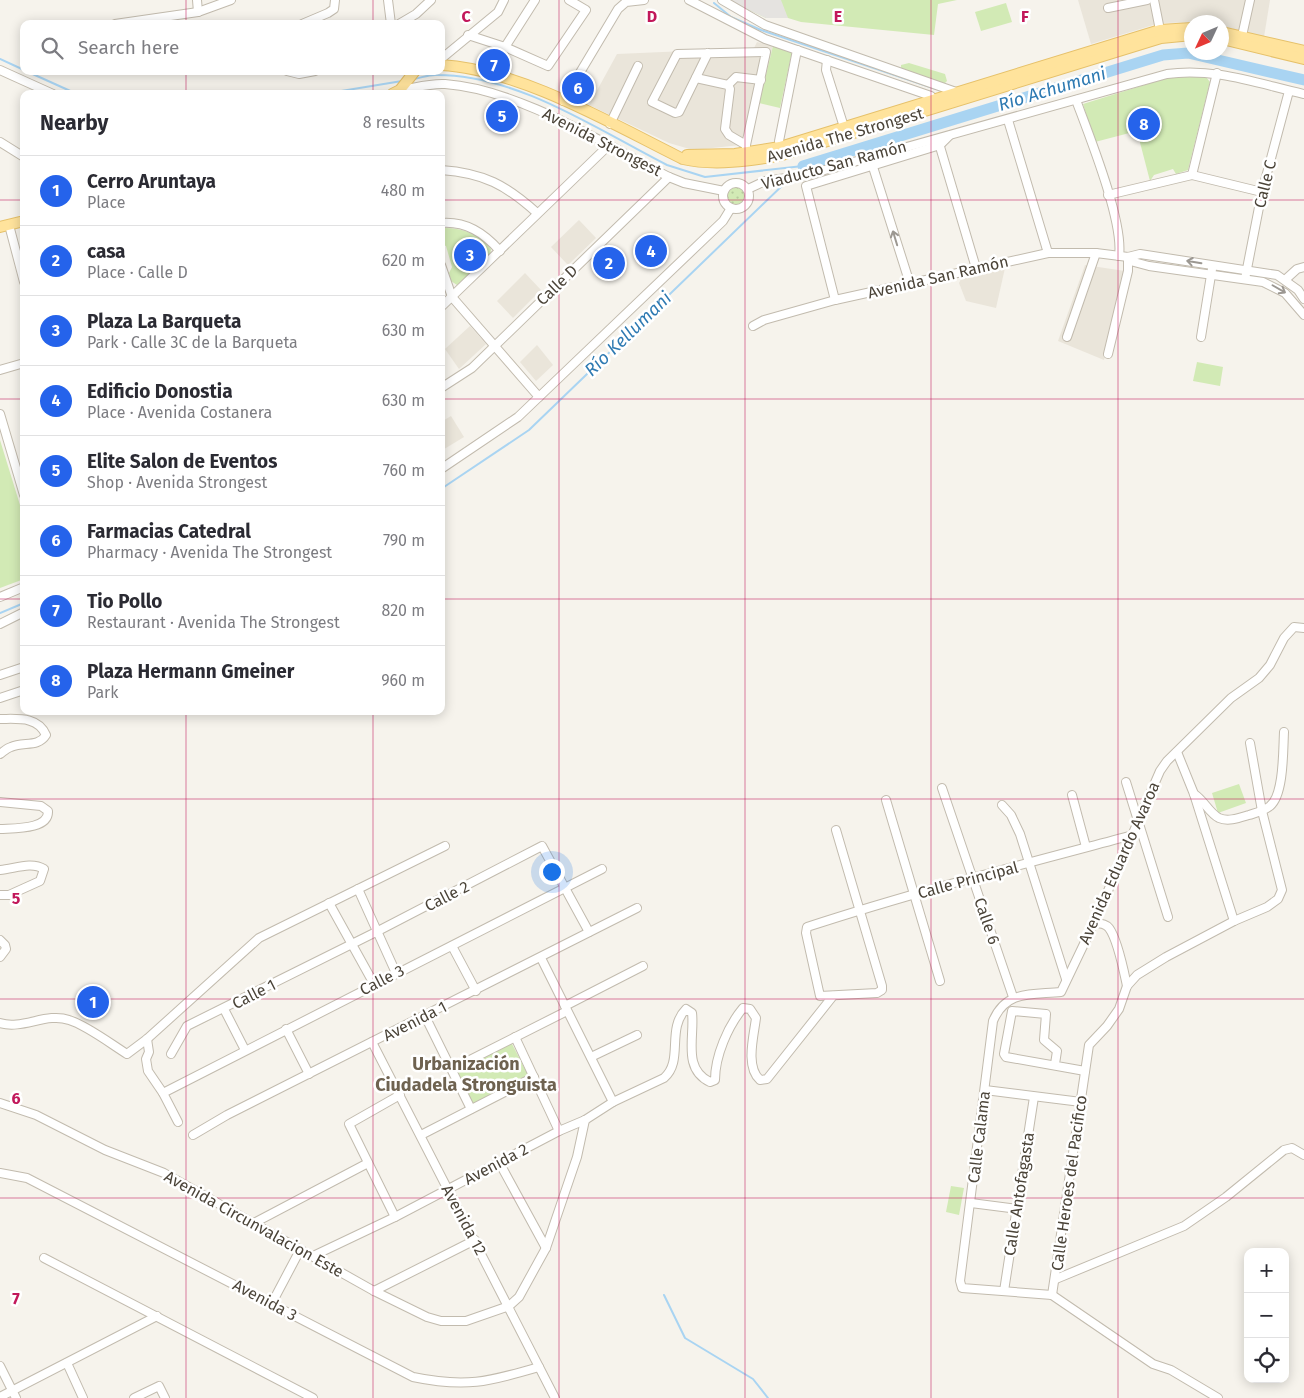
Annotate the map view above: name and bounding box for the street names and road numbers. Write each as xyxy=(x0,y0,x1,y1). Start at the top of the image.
street label: Avenida Strongest xyxy=(539,104,665,180)
street label: Avenida The Strongest xyxy=(765,104,926,166)
street label: Viaducto San Ramón xyxy=(759,136,909,194)
street label: Calle C xyxy=(1250,158,1280,210)
street label: Avenida San Ramón xyxy=(866,252,1010,302)
street label: Calle D xyxy=(532,261,582,309)
street label: Avenida Eduardo Avaroa xyxy=(1075,779,1163,947)
street label: Calle Principal xyxy=(916,857,1021,903)
street label: Calle 2 xyxy=(422,877,473,915)
street label: Calle 6 xyxy=(970,895,1004,947)
street label: Calle 3 xyxy=(356,961,408,999)
street label: Calle 1 xyxy=(229,975,279,1013)
street label: Avenida 1 xyxy=(380,997,450,1045)
street label: Calle Calama xyxy=(964,1090,994,1184)
street label: Calle Heroes del Pacifico xyxy=(1047,1094,1091,1272)
street label: Calle Antofagasta xyxy=(1000,1131,1038,1257)
street label: Avenida 2 xyxy=(461,1139,531,1189)
street label: Avenida Circunvalacion Este xyxy=(161,1167,347,1281)
street label: Avenida 12 xyxy=(438,1182,490,1258)
street label: Avenida 3 xyxy=(230,1275,300,1325)

